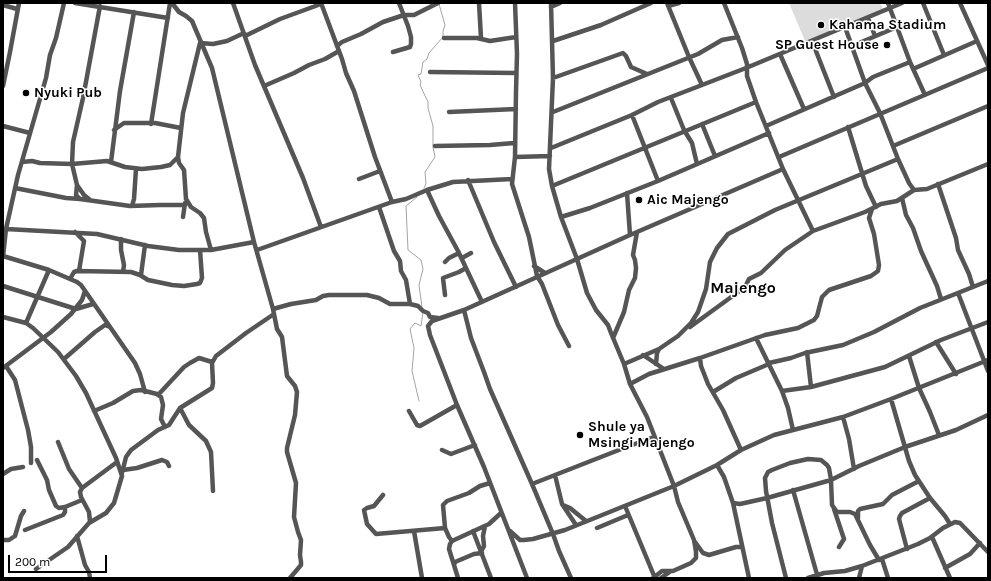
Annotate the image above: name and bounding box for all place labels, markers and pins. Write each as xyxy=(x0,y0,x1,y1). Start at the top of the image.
place label: Kahama Stadium xyxy=(829,17,946,33)
marker: Kahama Stadium xyxy=(816,20,826,30)
place label: SP Guest House xyxy=(775,37,879,53)
marker: SP Guest House xyxy=(882,40,892,50)
place label: Nyuki Pub xyxy=(34,85,102,101)
marker: Nyuki Pub xyxy=(21,88,31,98)
place label: Aic Majengo xyxy=(647,192,729,208)
marker: Aic Majengo xyxy=(634,195,644,205)
place label: Shule ya Msingi Majengo xyxy=(588,419,695,452)
marker: Shule ya Msingi Majengo xyxy=(575,430,585,440)

